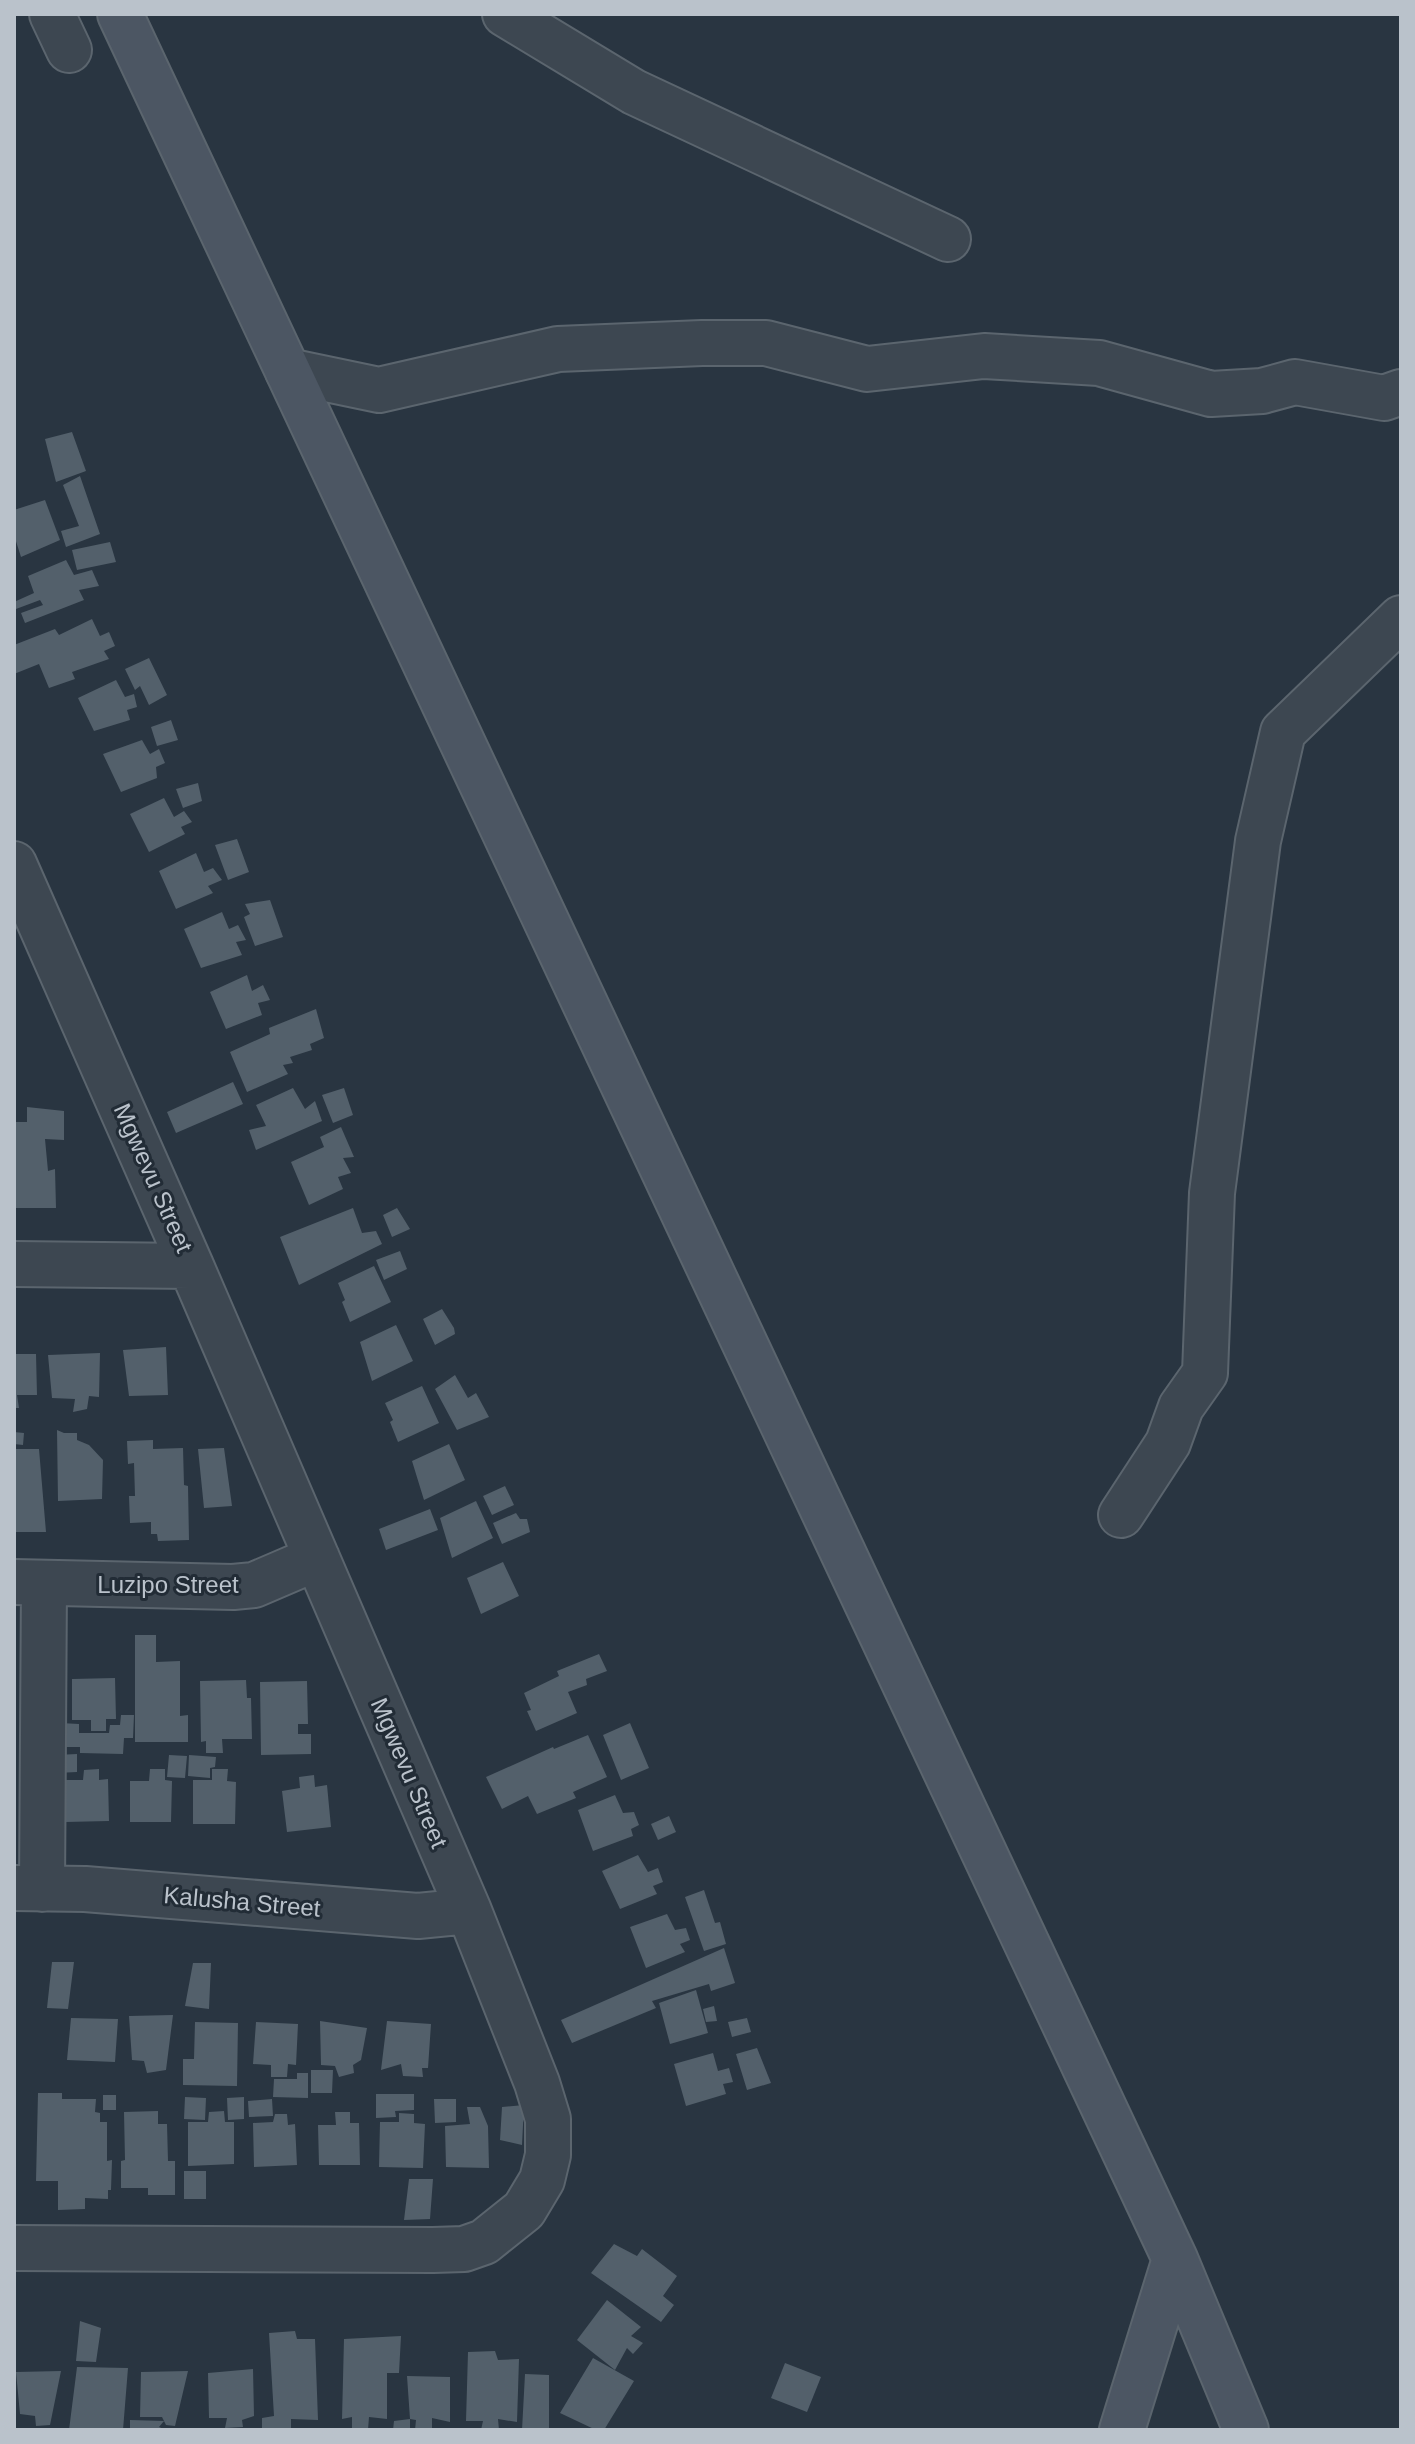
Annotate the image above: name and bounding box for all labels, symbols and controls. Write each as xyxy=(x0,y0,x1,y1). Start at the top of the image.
street label: Mgwevu Street xyxy=(109,1099,198,1257)
street label: Luzipo Street xyxy=(97,1571,239,1598)
street label: Mgwevu Street xyxy=(366,1694,453,1852)
street label: Kalusha Street xyxy=(162,1881,322,1922)

